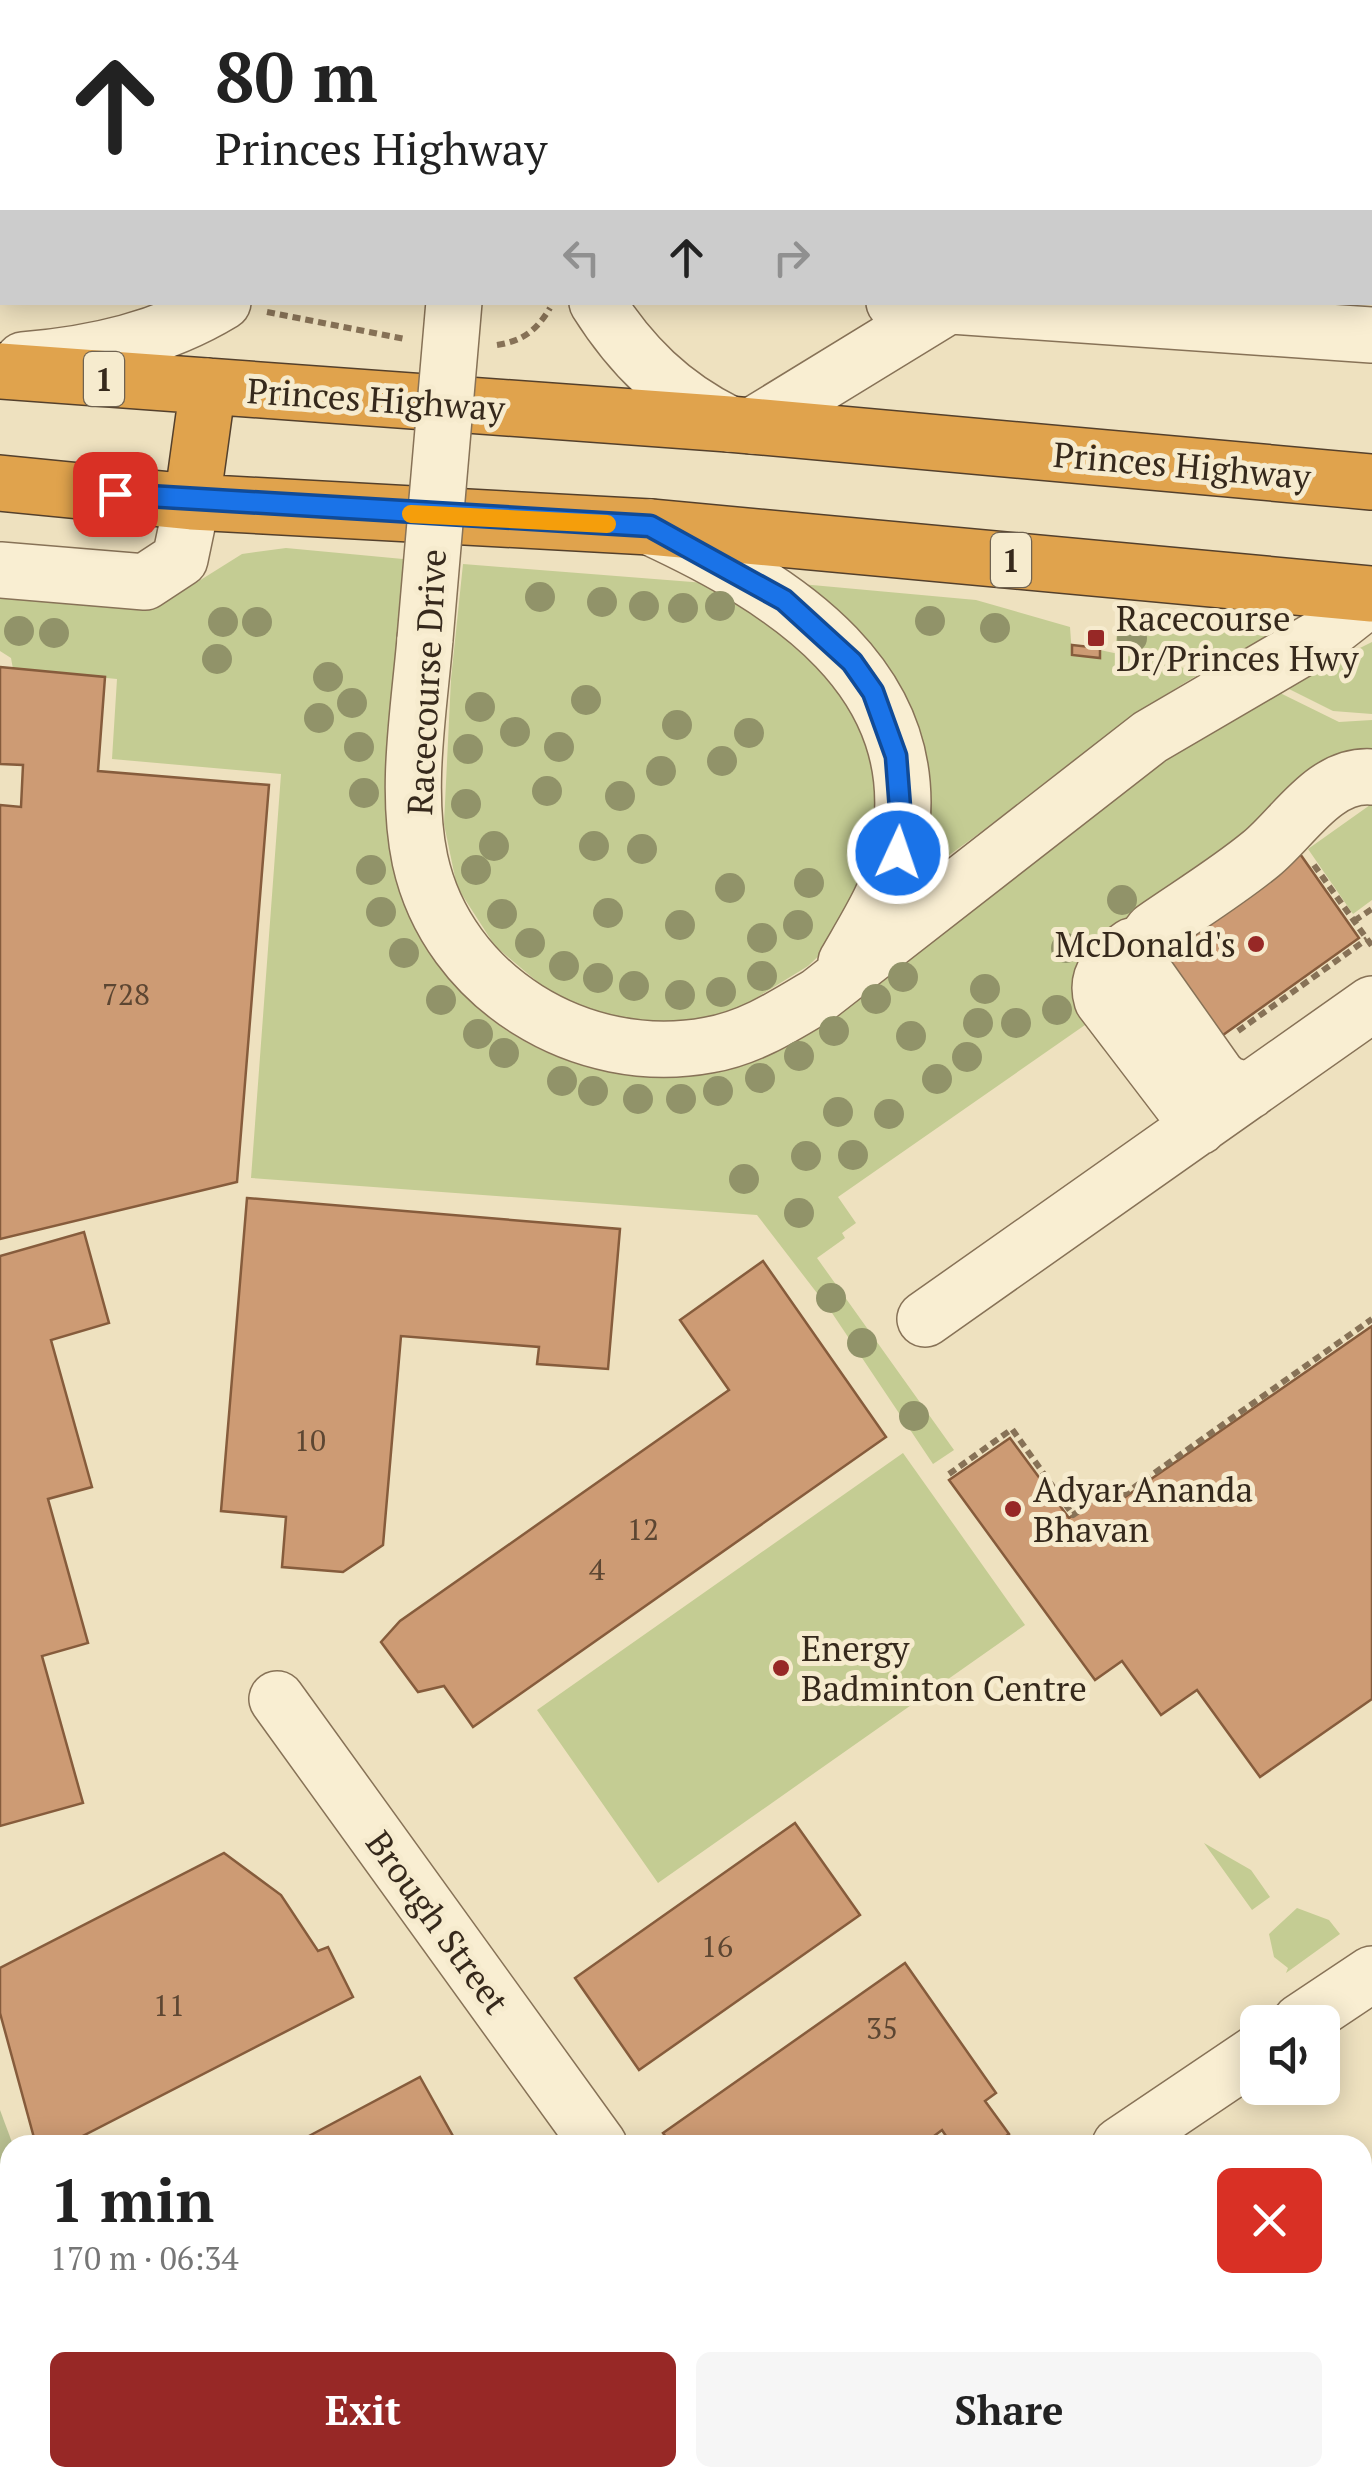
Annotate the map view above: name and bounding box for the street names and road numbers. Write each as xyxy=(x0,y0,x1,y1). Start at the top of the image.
road number: 1 xyxy=(84,352,124,406)
street label: Princes Highway xyxy=(246,367,508,431)
street label: Princes Highway xyxy=(1051,431,1314,499)
road number: 1 xyxy=(991,533,1031,587)
street label: Racecourse Drive xyxy=(396,548,456,816)
street label: Brough Street xyxy=(356,1821,520,2023)

